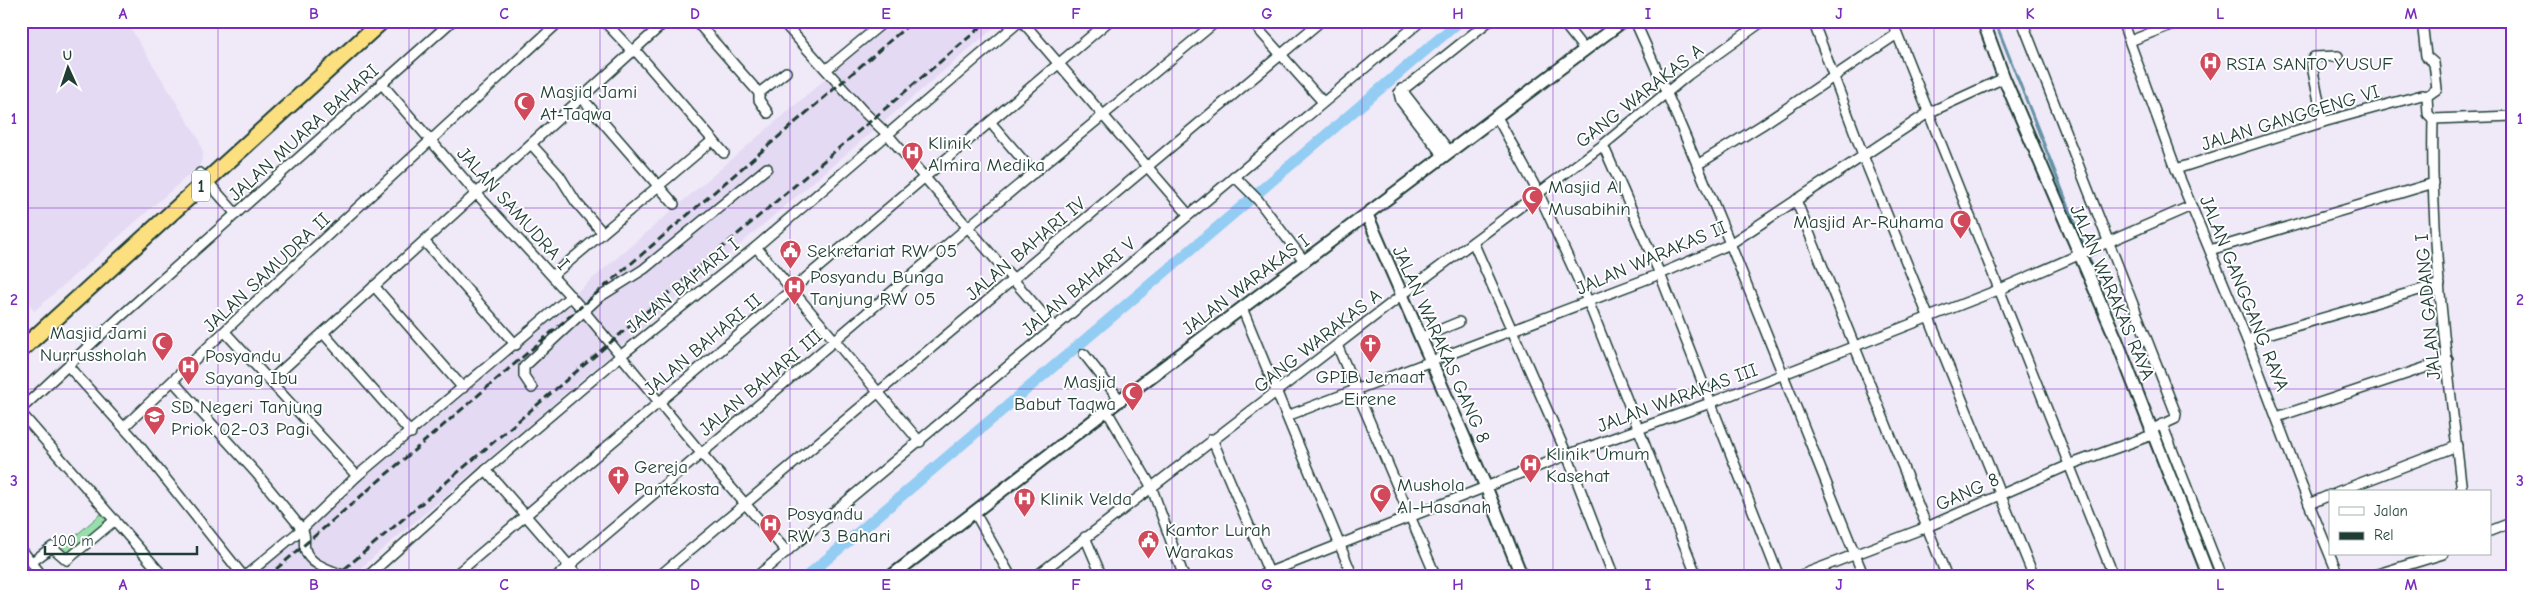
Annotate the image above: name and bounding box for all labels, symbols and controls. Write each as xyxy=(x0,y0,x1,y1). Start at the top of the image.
text: A xyxy=(119,5,128,23)
text: B xyxy=(309,5,319,23)
text: C xyxy=(499,5,509,23)
text: D xyxy=(690,5,700,23)
text: E xyxy=(881,5,891,23)
text: F xyxy=(1071,5,1081,23)
text: G xyxy=(1261,5,1273,23)
text: H xyxy=(1452,5,1464,23)
text: I xyxy=(1645,5,1651,23)
text: J xyxy=(1835,5,1843,23)
text: K xyxy=(2025,5,2035,23)
text: L xyxy=(2216,5,2224,23)
text: M xyxy=(2405,5,2418,23)
street label: GANG WARAKAS A xyxy=(1572,39,1708,152)
north arrow xyxy=(42,42,92,92)
text: U xyxy=(62,47,72,64)
hospital icon: RSIA SANTO YUSUF xyxy=(2198,51,2222,82)
place label: RSIA SANTO YUSUF xyxy=(2226,53,2393,75)
street label: JALAN MUARA BAHARI xyxy=(224,60,383,206)
street label: JALAN GANGGENG VI xyxy=(2199,80,2382,156)
place label: Masjid Jami At-Taqwa xyxy=(540,81,637,125)
mosque icon: Masjid Jami At-Taqwa xyxy=(512,90,536,121)
text: 1 xyxy=(11,110,17,128)
text: 1 xyxy=(2517,110,2523,128)
place label: Klinik Almira Medika xyxy=(928,132,1045,176)
hospital icon: Klinik Almira Medika xyxy=(900,141,924,172)
street label: JALAN SAMUDRA I xyxy=(452,143,574,275)
road number: 1 xyxy=(192,170,210,202)
place label: Masjid Al Musabihin xyxy=(1548,176,1631,220)
mosque icon: Masjid Al Musabihin xyxy=(1520,185,1544,216)
street label: JALAN BAHARI IV xyxy=(961,192,1091,305)
street label: JALAN GANGGANG RAYA xyxy=(2195,192,2293,394)
street label: JALAN WARAKAS RAYA xyxy=(2065,201,2159,383)
street label: JALAN SAMUDRA II xyxy=(199,208,335,337)
mosque icon: Masjid Ar-Ruhama xyxy=(1948,209,1972,240)
place label: Masjid Ar-Ruhama xyxy=(1793,211,1944,233)
street label: JALAN WARAKAS II xyxy=(1573,216,1730,300)
street label: JALAN WARAKAS I xyxy=(1177,230,1314,340)
street label: JALAN BAHARI V xyxy=(1017,232,1141,341)
street label: JALAN BAHARI I xyxy=(622,233,744,338)
street label: JALAN GADANG I xyxy=(2411,233,2445,381)
public building icon: Sekretariat RW 05 xyxy=(779,238,803,269)
place label: Sekretariat RW 05 xyxy=(807,240,957,262)
street label: JALAN WARAKAS GANG 8 xyxy=(1388,242,1495,446)
place label: Posyandu Bunga Tanjung RW 05 xyxy=(810,266,944,310)
hospital icon: Posyandu Bunga Tanjung RW 05 xyxy=(782,275,806,306)
street label: GANG WARAKAS A xyxy=(1250,284,1386,397)
street label: JALAN BAHARI II xyxy=(639,289,766,400)
text: 2 xyxy=(10,291,18,309)
text: 2 xyxy=(2516,291,2524,309)
place label: Masjid Jami Nurrussholah xyxy=(40,322,147,366)
street label: JALAN BAHARI III xyxy=(695,325,827,441)
mosque icon: Masjid Jami Nurrussholah xyxy=(151,331,175,362)
church icon: GPIB Jemaat Eirene xyxy=(1358,333,1382,364)
place label: Posyandu Sayang Ibu xyxy=(205,345,298,389)
hospital icon: Posyandu Sayang Ibu xyxy=(177,354,201,385)
street label: JALAN WARAKAS III xyxy=(1594,359,1760,437)
place label: GPIB Jemaat Eirene xyxy=(1316,366,1425,410)
place label: Masjid Babut Taqwa xyxy=(1014,371,1116,415)
mosque icon: Masjid Babut Taqwa xyxy=(1120,380,1144,411)
place label: SD Negeri Tanjung Priok 02-03 Pagi xyxy=(171,396,323,440)
school or university icon: SD Negeri Tanjung Priok 02-03 Pagi xyxy=(143,405,167,436)
place label: Klinik Umum Kasehat xyxy=(1546,443,1650,487)
hospital icon: Klinik Umum Kasehat xyxy=(1518,452,1542,483)
place label: Gereja Pantekosta xyxy=(634,456,720,500)
church icon: Gereja Pantekosta xyxy=(606,465,630,496)
street label: GANG 8 xyxy=(1932,468,2002,516)
text: 3 xyxy=(10,472,18,490)
text: 3 xyxy=(2516,472,2524,490)
place label: Mushola Al-Hasanah xyxy=(1397,474,1492,518)
mosque icon: Mushola Al-Hasanah xyxy=(1369,483,1393,514)
hospital icon: Klinik Velda xyxy=(1012,486,1036,517)
place label: Klinik Velda xyxy=(1040,488,1132,510)
legend xyxy=(2329,490,2492,556)
text: Jalan xyxy=(2374,502,2408,520)
place label: Posyandu RW 3 Bahari xyxy=(787,503,891,547)
hospital icon: Posyandu RW 3 Bahari xyxy=(759,512,783,543)
place label: Kantor Lurah Warakas xyxy=(1165,519,1271,563)
scale bar xyxy=(45,523,198,555)
text: Rel xyxy=(2374,526,2394,544)
public building icon: Kantor Lurah Warakas xyxy=(1137,528,1161,559)
text: 100 m xyxy=(52,532,94,550)
text: A xyxy=(119,576,128,594)
text: B xyxy=(309,576,319,594)
text: C xyxy=(499,576,509,594)
text: D xyxy=(690,576,700,594)
text: E xyxy=(881,576,891,594)
text: F xyxy=(1071,576,1081,594)
text: G xyxy=(1261,576,1273,594)
text: H xyxy=(1452,576,1464,594)
text: I xyxy=(1645,576,1651,594)
text: J xyxy=(1835,576,1843,594)
text: K xyxy=(2025,576,2035,594)
text: L xyxy=(2216,576,2224,594)
text: M xyxy=(2405,576,2418,594)

